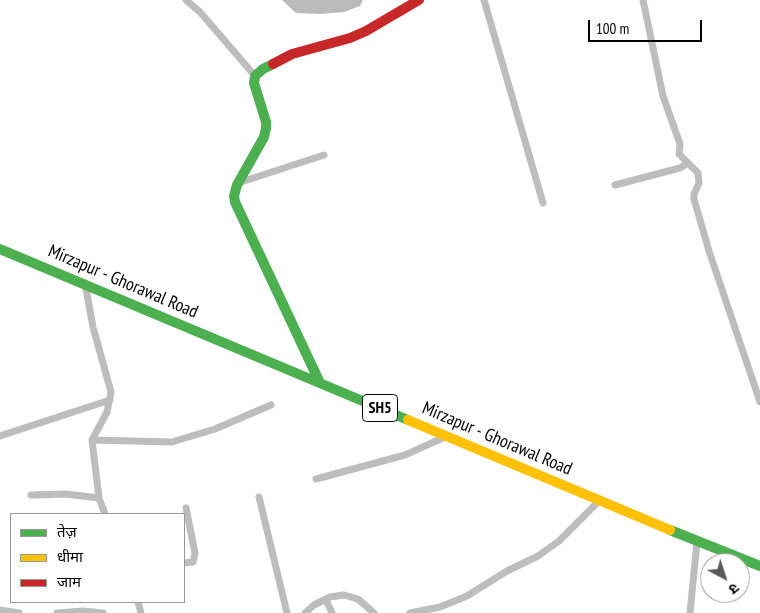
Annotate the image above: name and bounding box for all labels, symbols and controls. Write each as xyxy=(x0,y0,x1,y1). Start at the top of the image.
scale bar xyxy=(590,10,704,42)
text: 100 m xyxy=(596,19,629,38)
street label: Mirzapur - Ghorawal Road xyxy=(45,241,201,323)
road number: SH5 xyxy=(362,394,398,422)
street label: Mirzapur - Ghorawal Road xyxy=(419,398,575,480)
legend xyxy=(10,513,185,603)
text: तेज़ xyxy=(57,522,77,541)
text: धीमा xyxy=(57,547,83,566)
north arrow xyxy=(700,553,750,603)
text: जाम xyxy=(57,572,81,591)
text: उ xyxy=(725,579,743,598)

